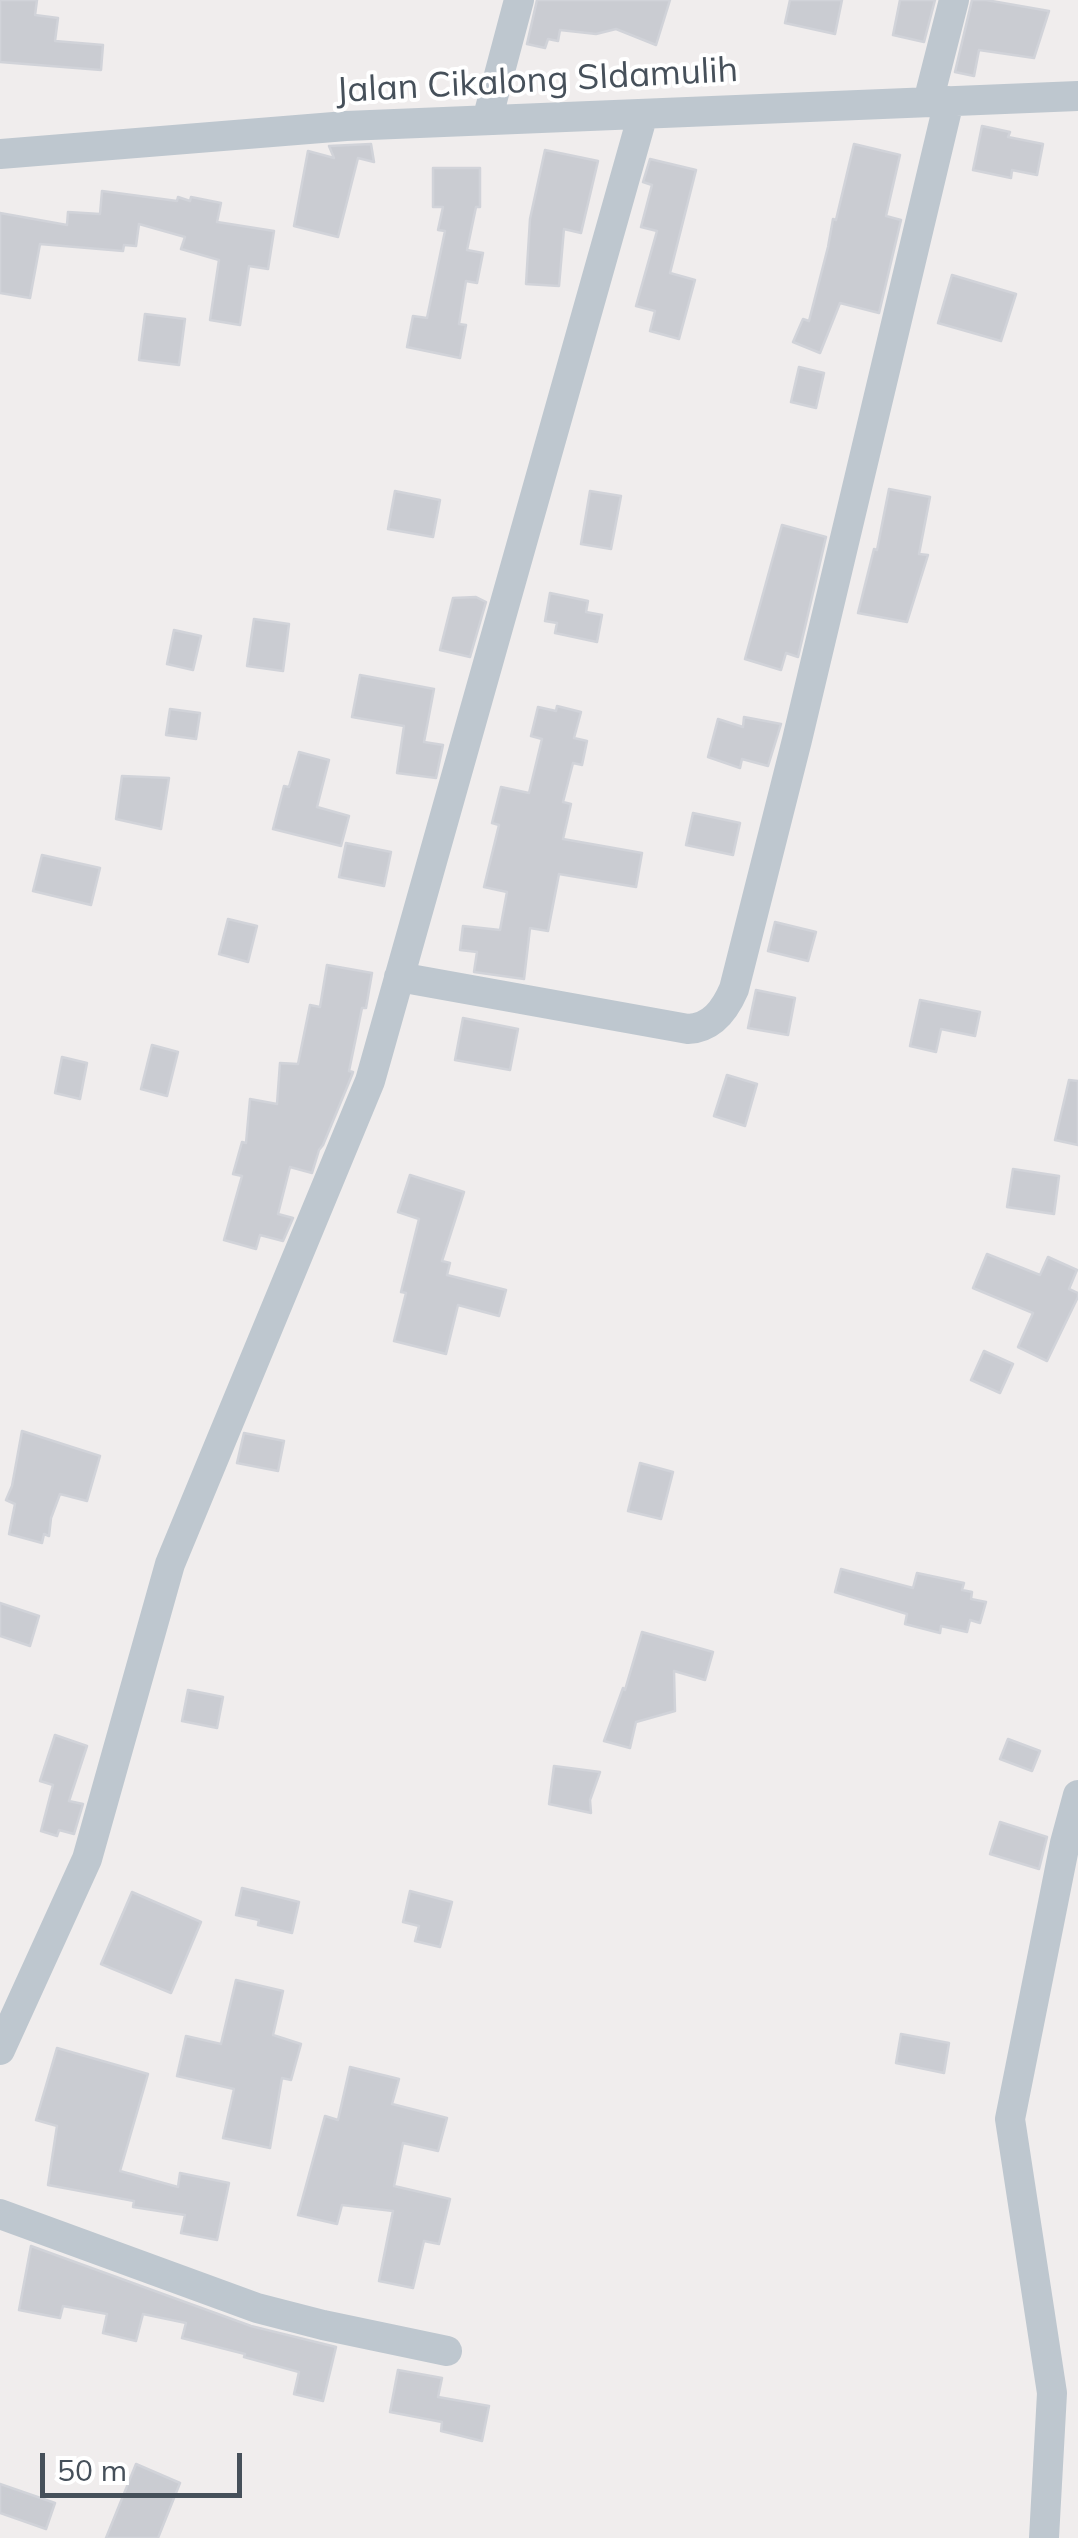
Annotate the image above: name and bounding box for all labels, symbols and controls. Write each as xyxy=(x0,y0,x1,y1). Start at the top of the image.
street label: Jalan Cikalong SIdamulih xyxy=(335,49,739,113)
scale bar xyxy=(45,2433,248,2495)
text: 50 m xyxy=(57,2451,127,2489)

